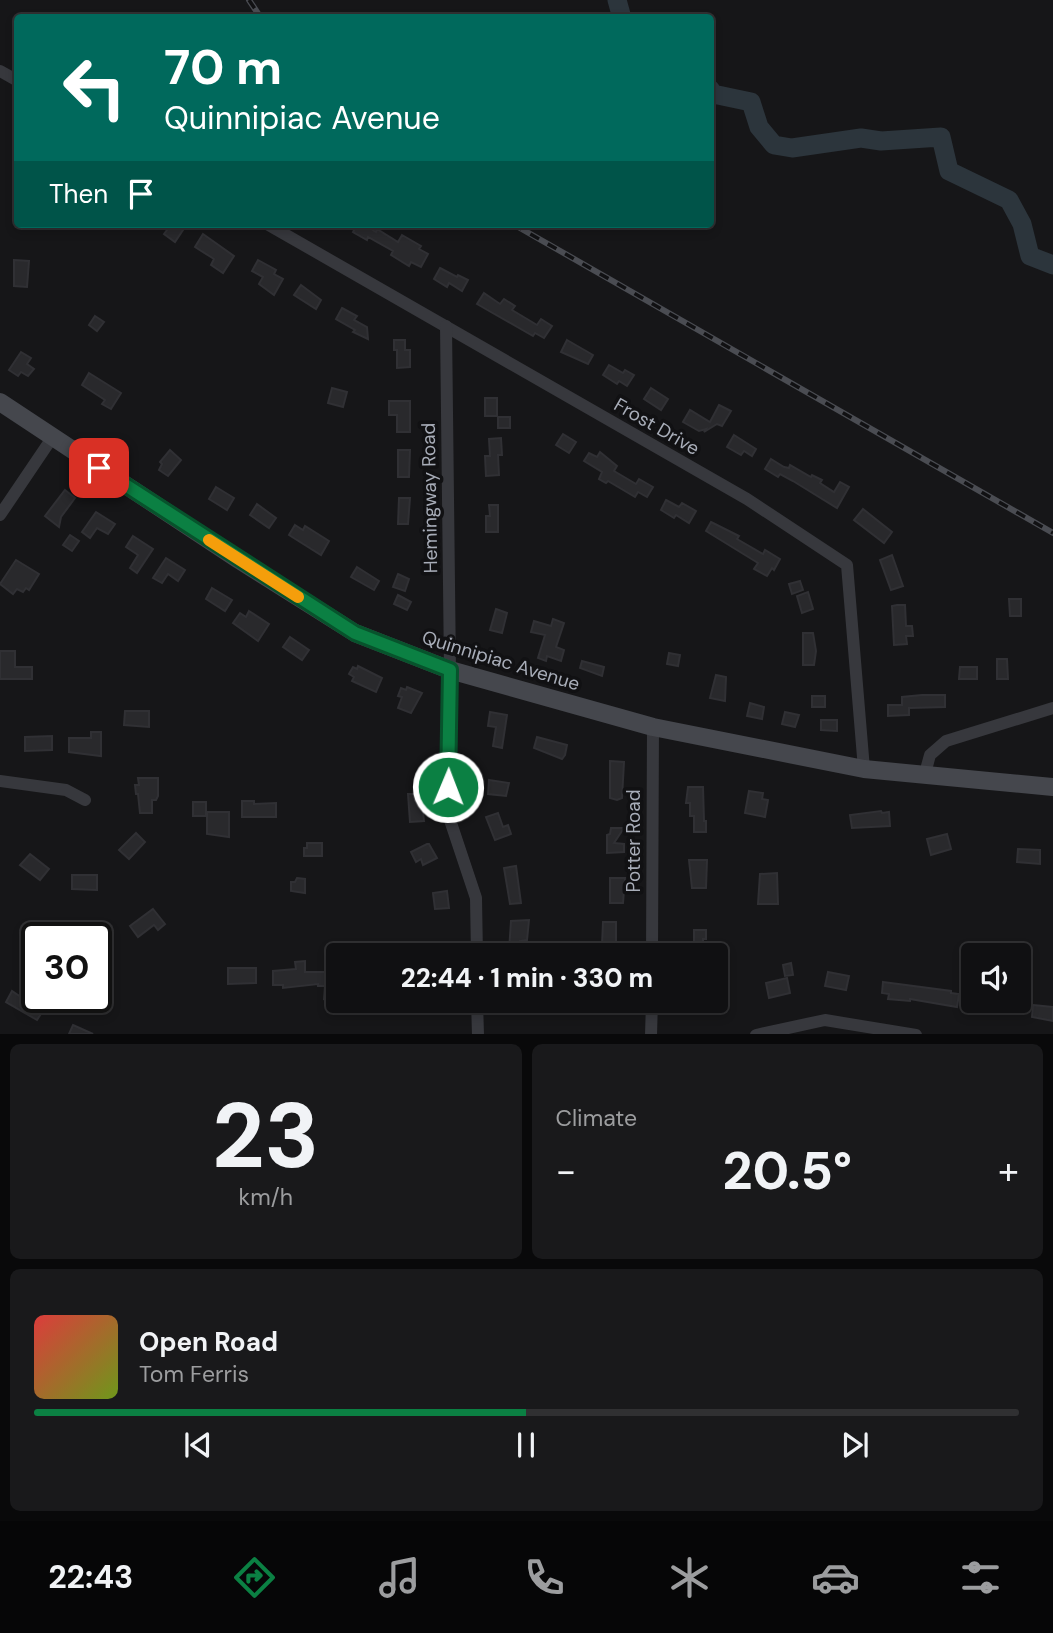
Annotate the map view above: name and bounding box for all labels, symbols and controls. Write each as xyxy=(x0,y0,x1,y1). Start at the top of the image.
text: 70 m xyxy=(164,35,282,99)
icon: left xyxy=(49,42,140,133)
text: Quinnipiac Avenue xyxy=(164,97,440,139)
icon: arrive xyxy=(122,175,160,213)
text: Then xyxy=(49,177,108,211)
street label: Frost Drive xyxy=(609,392,704,461)
street label: Hemingway Road xyxy=(416,422,443,574)
pin xyxy=(69,438,129,498)
icon: arrive xyxy=(80,449,118,487)
street label: Quinnipiac Avenue xyxy=(419,625,583,696)
position arrow xyxy=(411,750,485,824)
street label: Potter Road xyxy=(621,789,646,893)
speed limit sign: 30 xyxy=(21,922,112,1013)
map controls xyxy=(961,943,1031,1013)
button: sound xyxy=(961,943,1031,1013)
text: 22:44 · 1 min · 330 m xyxy=(401,961,653,995)
text: 23 xyxy=(212,1077,319,1195)
text: Climate xyxy=(556,1103,637,1133)
text: 20.5° xyxy=(723,1137,852,1205)
text: − xyxy=(556,1146,576,1196)
text: + xyxy=(998,1146,1019,1196)
text: km/h xyxy=(239,1182,293,1212)
text: Open Road xyxy=(139,1325,278,1359)
text: Tom Ferris xyxy=(139,1359,249,1389)
icon: previous xyxy=(179,1426,217,1464)
icon: pause xyxy=(507,1426,545,1464)
icon: next xyxy=(836,1426,874,1464)
icon: directions xyxy=(230,1553,279,1602)
icon: music xyxy=(375,1553,424,1602)
icon: phone xyxy=(520,1553,569,1602)
icon: climate xyxy=(665,1553,714,1602)
icon: car xyxy=(811,1553,860,1602)
icon: filters xyxy=(956,1553,1005,1602)
text: 22:43 xyxy=(48,1556,133,1598)

